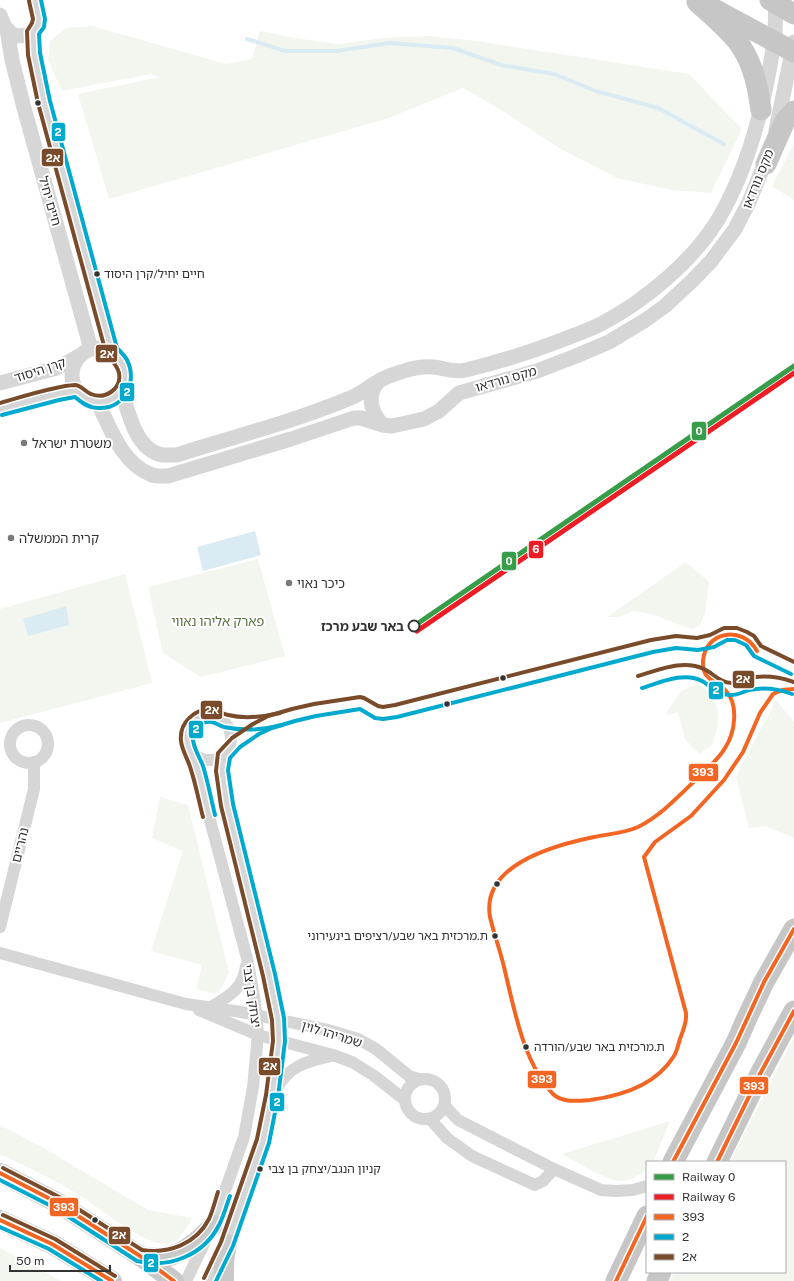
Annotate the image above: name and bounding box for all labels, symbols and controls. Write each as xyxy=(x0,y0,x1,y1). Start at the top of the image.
unlabelled marker xyxy=(33,98,43,108)
line badge: 2 xyxy=(51,122,66,142)
text: 2 xyxy=(55,126,62,138)
street label: מקס נורדאו xyxy=(739,147,777,211)
line badge: 2א xyxy=(41,148,64,167)
text: 2א xyxy=(46,152,61,164)
street label: חיים יחיל xyxy=(36,174,64,228)
place label: חיים יחיל/קרן היסוד xyxy=(104,267,205,281)
marker: חיים יחיל/קרן היסוד xyxy=(92,269,102,279)
line badge: 2א xyxy=(95,344,118,363)
text: 2א xyxy=(100,348,115,360)
street label: קרן היסוד xyxy=(12,355,68,385)
street label: מקס נורדאו xyxy=(474,363,539,395)
line badge: 2 xyxy=(119,382,135,402)
text: 2 xyxy=(124,386,131,398)
line badge: 0 xyxy=(691,421,707,441)
text: 0 xyxy=(695,425,703,437)
place label: משטרת ישראל xyxy=(32,436,112,451)
marker: משטרת ישראל xyxy=(19,438,29,448)
place label: קרית הממשלה xyxy=(19,531,99,546)
marker: קרית הממשלה xyxy=(6,533,16,543)
line badge: 6 xyxy=(528,540,544,559)
text: 6 xyxy=(532,543,540,555)
line badge: 0 xyxy=(501,551,517,571)
text: 0 xyxy=(505,555,513,567)
place label: כיכר נאוי xyxy=(297,576,345,591)
marker: כיכר נאוי xyxy=(284,578,294,588)
park label: פארק אליהו נאווי xyxy=(172,614,265,629)
place label: באר שבע מרכז xyxy=(321,619,404,634)
marker: באר שבע מרכז xyxy=(407,619,421,633)
line badge: 2א xyxy=(732,670,755,689)
unlabelled marker xyxy=(498,673,508,683)
text: 2א xyxy=(736,673,751,685)
line badge: 2 xyxy=(708,681,724,700)
text: 2 xyxy=(713,684,720,696)
unlabelled marker xyxy=(442,699,452,709)
line badge: 2א xyxy=(200,700,223,720)
text: 2א xyxy=(205,704,220,716)
line badge: 2 xyxy=(188,720,204,739)
text: 2 xyxy=(193,723,200,735)
line badge: 393 xyxy=(688,763,719,782)
text: 393 xyxy=(692,766,714,778)
street label: נהריים xyxy=(8,826,32,864)
unlabelled marker xyxy=(492,879,502,889)
place label: ת.מרכזית באר שבע/רציפים בינעירוני xyxy=(308,929,488,943)
marker: ת.מרכזית באר שבע/רציפים בינעירוני xyxy=(490,931,500,941)
street label: יצחק בן צבי xyxy=(240,963,264,1029)
street label: שמריהו לוין xyxy=(300,1018,364,1050)
place label: ת.מרכזית באר שבע/הורדה xyxy=(534,1040,665,1054)
marker: ת.מרכזית באר שבע/הורדה xyxy=(521,1042,531,1052)
line badge: 2א xyxy=(258,1057,281,1076)
text: 2א xyxy=(263,1060,278,1072)
line badge: 393 xyxy=(527,1070,557,1089)
text: 393 xyxy=(531,1073,553,1085)
line badge: 393 xyxy=(739,1076,769,1095)
text: 393 xyxy=(743,1080,765,1092)
line badge: 2 xyxy=(269,1092,285,1112)
text: 2 xyxy=(274,1096,281,1108)
legend xyxy=(646,1161,786,1273)
place label: קניון הנגב/יצחק בן צבי xyxy=(268,1162,381,1176)
marker: קניון הנגב/יצחק בן צבי xyxy=(255,1164,265,1174)
text: Railway 0 xyxy=(682,1170,735,1184)
text: Railway 6 xyxy=(682,1190,736,1204)
line badge: 393 xyxy=(49,1197,79,1217)
text: 393 xyxy=(53,1201,75,1213)
text: 393 xyxy=(682,1210,704,1224)
unlabelled marker xyxy=(90,1215,100,1225)
line badge: 2א xyxy=(108,1226,131,1245)
text: 2א xyxy=(112,1229,127,1241)
text: 2 xyxy=(682,1230,689,1244)
scale bar xyxy=(10,1247,110,1273)
text: 2א xyxy=(682,1250,697,1264)
line badge: 2 xyxy=(143,1253,159,1273)
text: 50 m xyxy=(16,1254,44,1268)
text: 2 xyxy=(148,1257,155,1269)

